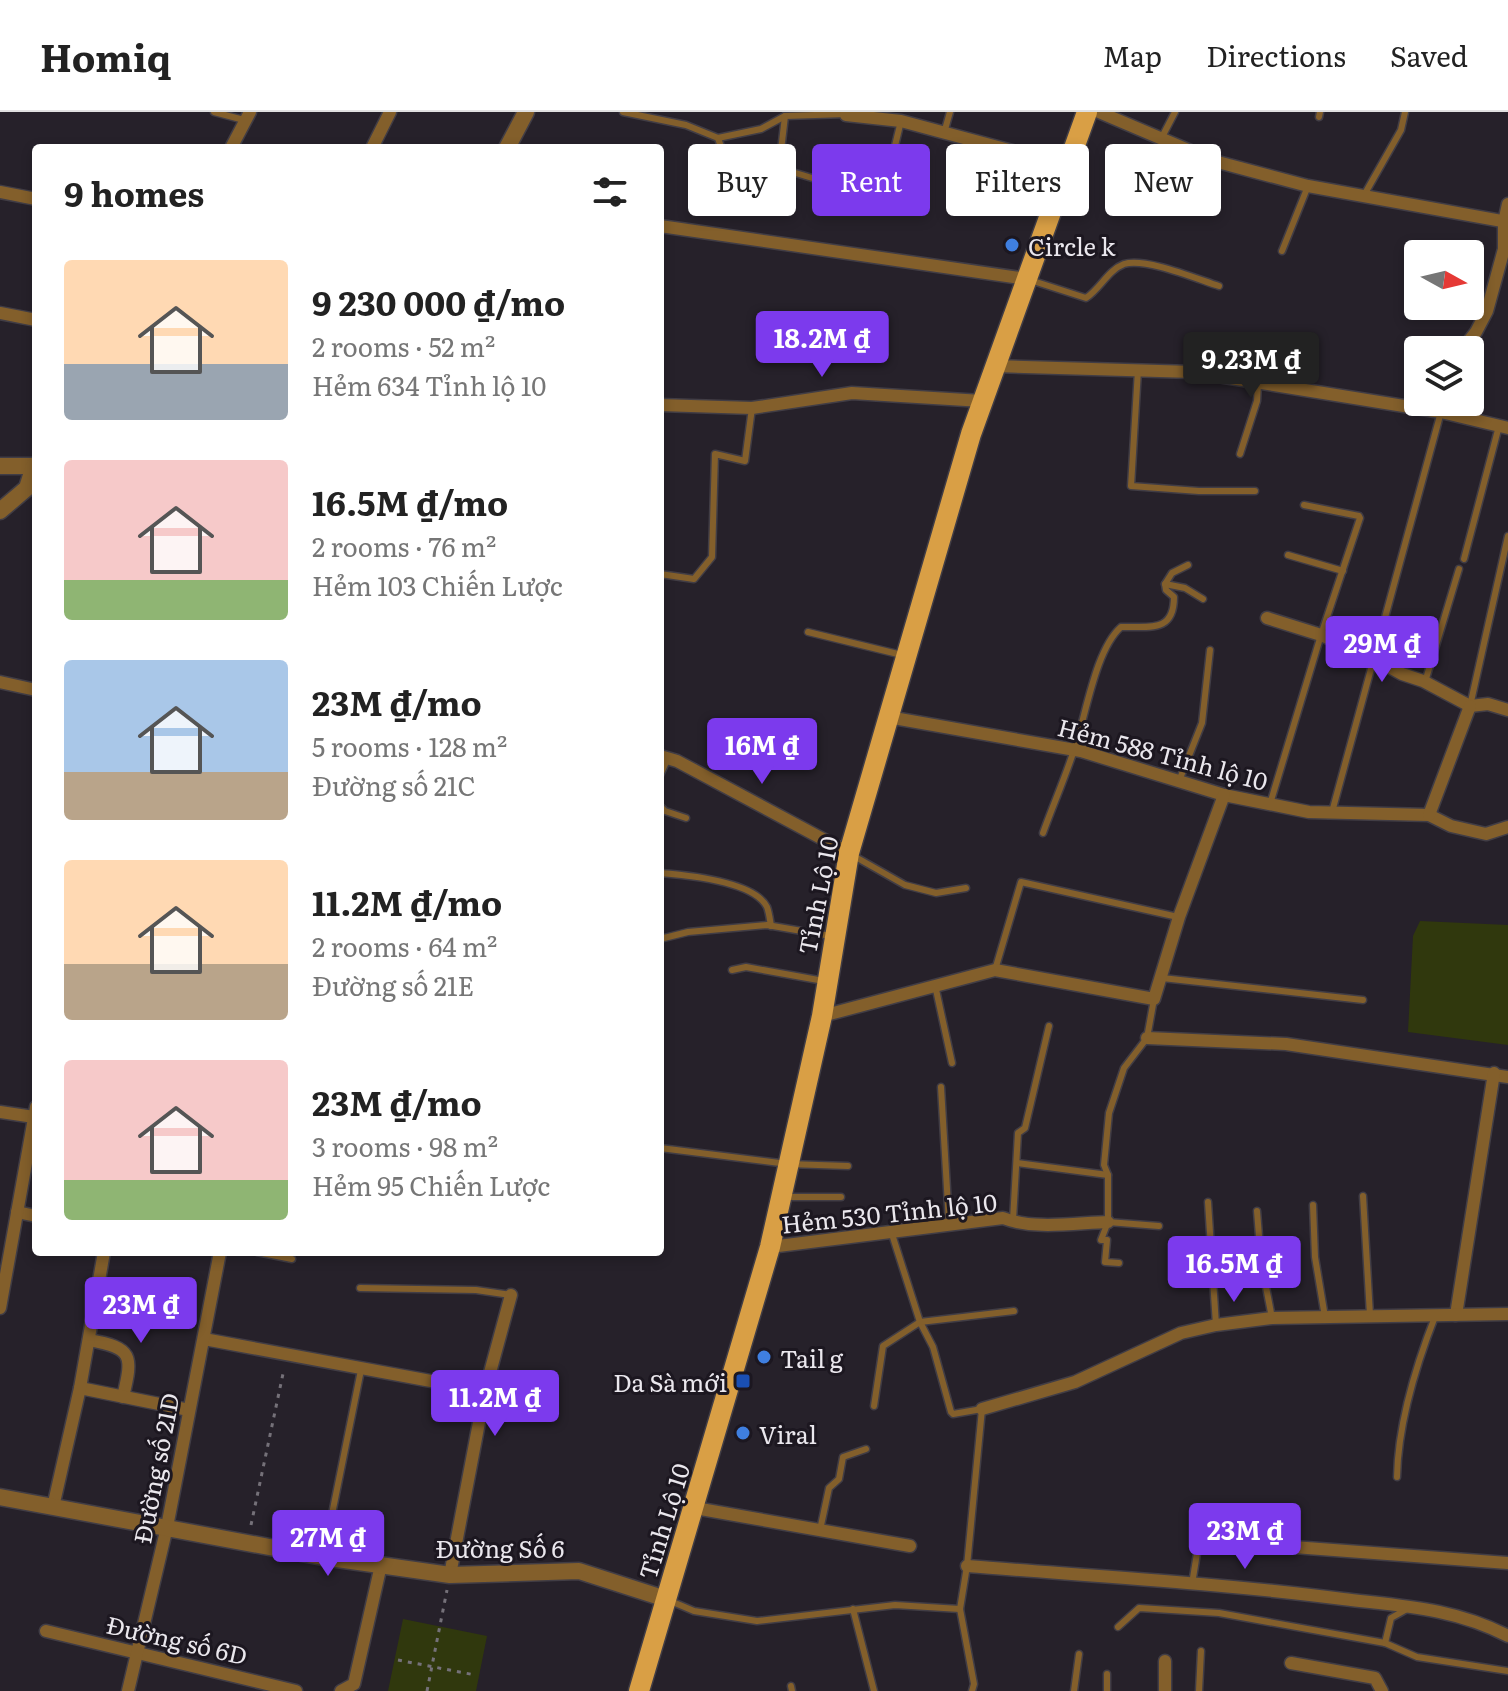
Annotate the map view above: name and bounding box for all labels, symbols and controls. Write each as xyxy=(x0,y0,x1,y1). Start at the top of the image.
text: Homiq xyxy=(40,27,171,84)
text: Map xyxy=(1103,34,1162,76)
text: Directions xyxy=(1206,34,1346,76)
text: Saved xyxy=(1390,34,1468,76)
chip: Buy xyxy=(688,144,796,216)
chip: Rent xyxy=(812,144,930,216)
chip: Filters xyxy=(946,144,1089,216)
chip: New xyxy=(1105,144,1221,216)
text: 9 homes xyxy=(64,167,204,217)
icon: filters xyxy=(588,170,632,214)
place label: Circle k xyxy=(1028,228,1116,263)
marker: Circle k xyxy=(1003,236,1021,254)
north arrow xyxy=(1404,240,1484,320)
map controls xyxy=(1404,240,1484,416)
text: 9 230 000 ₫/mo xyxy=(312,276,565,326)
icon: home xyxy=(128,292,224,388)
pin: 18.2M ₫ xyxy=(748,311,896,379)
text: 18.2M ₫ xyxy=(774,317,870,356)
text: 2 rooms · 52 m² xyxy=(312,326,495,365)
pin: 9.23M ₫ xyxy=(1177,332,1325,400)
button: layers xyxy=(1404,336,1484,416)
text: 9.23M ₫ xyxy=(1201,338,1301,377)
text: Hẻm 634 Tỉnh lộ 10 xyxy=(312,365,546,404)
text: 16.5M ₫/mo xyxy=(312,476,508,526)
icon: home xyxy=(128,492,224,588)
text: 2 rooms · 76 m² xyxy=(312,526,496,565)
text: Hẻm 103 Chiến Lược xyxy=(312,565,563,604)
pin: 29M ₫ xyxy=(1326,616,1438,684)
text: 29M ₫ xyxy=(1344,622,1420,661)
text: 23M ₫/mo xyxy=(312,676,482,726)
icon: home xyxy=(128,692,224,788)
street label: Hẻm 588 Tỉnh lộ 10 xyxy=(1054,708,1272,798)
pin: 16M ₫ xyxy=(706,718,818,786)
text: 16M ₫ xyxy=(725,724,799,763)
text: 5 rooms · 128 m² xyxy=(312,726,507,765)
text: Đường số 21C xyxy=(312,765,476,804)
street label: Tỉnh Lộ 10 xyxy=(788,833,846,957)
text: 11.2M ₫/mo xyxy=(312,876,502,926)
icon: home xyxy=(128,892,224,988)
text: 2 rooms · 64 m² xyxy=(312,926,497,965)
text: Đường số 21E xyxy=(312,965,474,1004)
text: 23M ₫/mo xyxy=(312,1076,482,1126)
icon: home xyxy=(128,1092,224,1188)
text: 3 rooms · 98 m² xyxy=(312,1126,498,1165)
text: Hẻm 95 Chiến Lược xyxy=(312,1165,550,1204)
street label: Hẻm 530 Tỉnh lộ 10 xyxy=(780,1183,999,1241)
pin: 16.5M ₫ xyxy=(1160,1236,1308,1304)
text: 16.5M ₫ xyxy=(1186,1242,1282,1281)
pin: 23M ₫ xyxy=(85,1277,197,1345)
text: 23M ₫ xyxy=(103,1283,179,1322)
place label: Tail g xyxy=(780,1340,844,1375)
marker: Tail g xyxy=(755,1348,773,1366)
place label: Da Sà mới xyxy=(613,1364,727,1399)
pin: 11.2M ₫ xyxy=(421,1370,569,1438)
marker: Da Sà mới xyxy=(734,1372,752,1390)
text: 11.2M ₫ xyxy=(449,1376,541,1415)
street label: Đường số 21D xyxy=(123,1390,187,1546)
place label: Viral xyxy=(759,1416,817,1451)
marker: Viral xyxy=(734,1424,752,1442)
street label: Tỉnh Lộ 10 xyxy=(629,1458,697,1583)
pin: 23M ₫ xyxy=(1189,1503,1301,1571)
text: 23M ₫ xyxy=(1207,1509,1283,1548)
pin: 27M ₫ xyxy=(272,1510,384,1578)
text: 27M ₫ xyxy=(290,1516,366,1555)
street label: Đường Số 6 xyxy=(436,1530,565,1565)
street label: Đường số 6D xyxy=(103,1606,251,1672)

